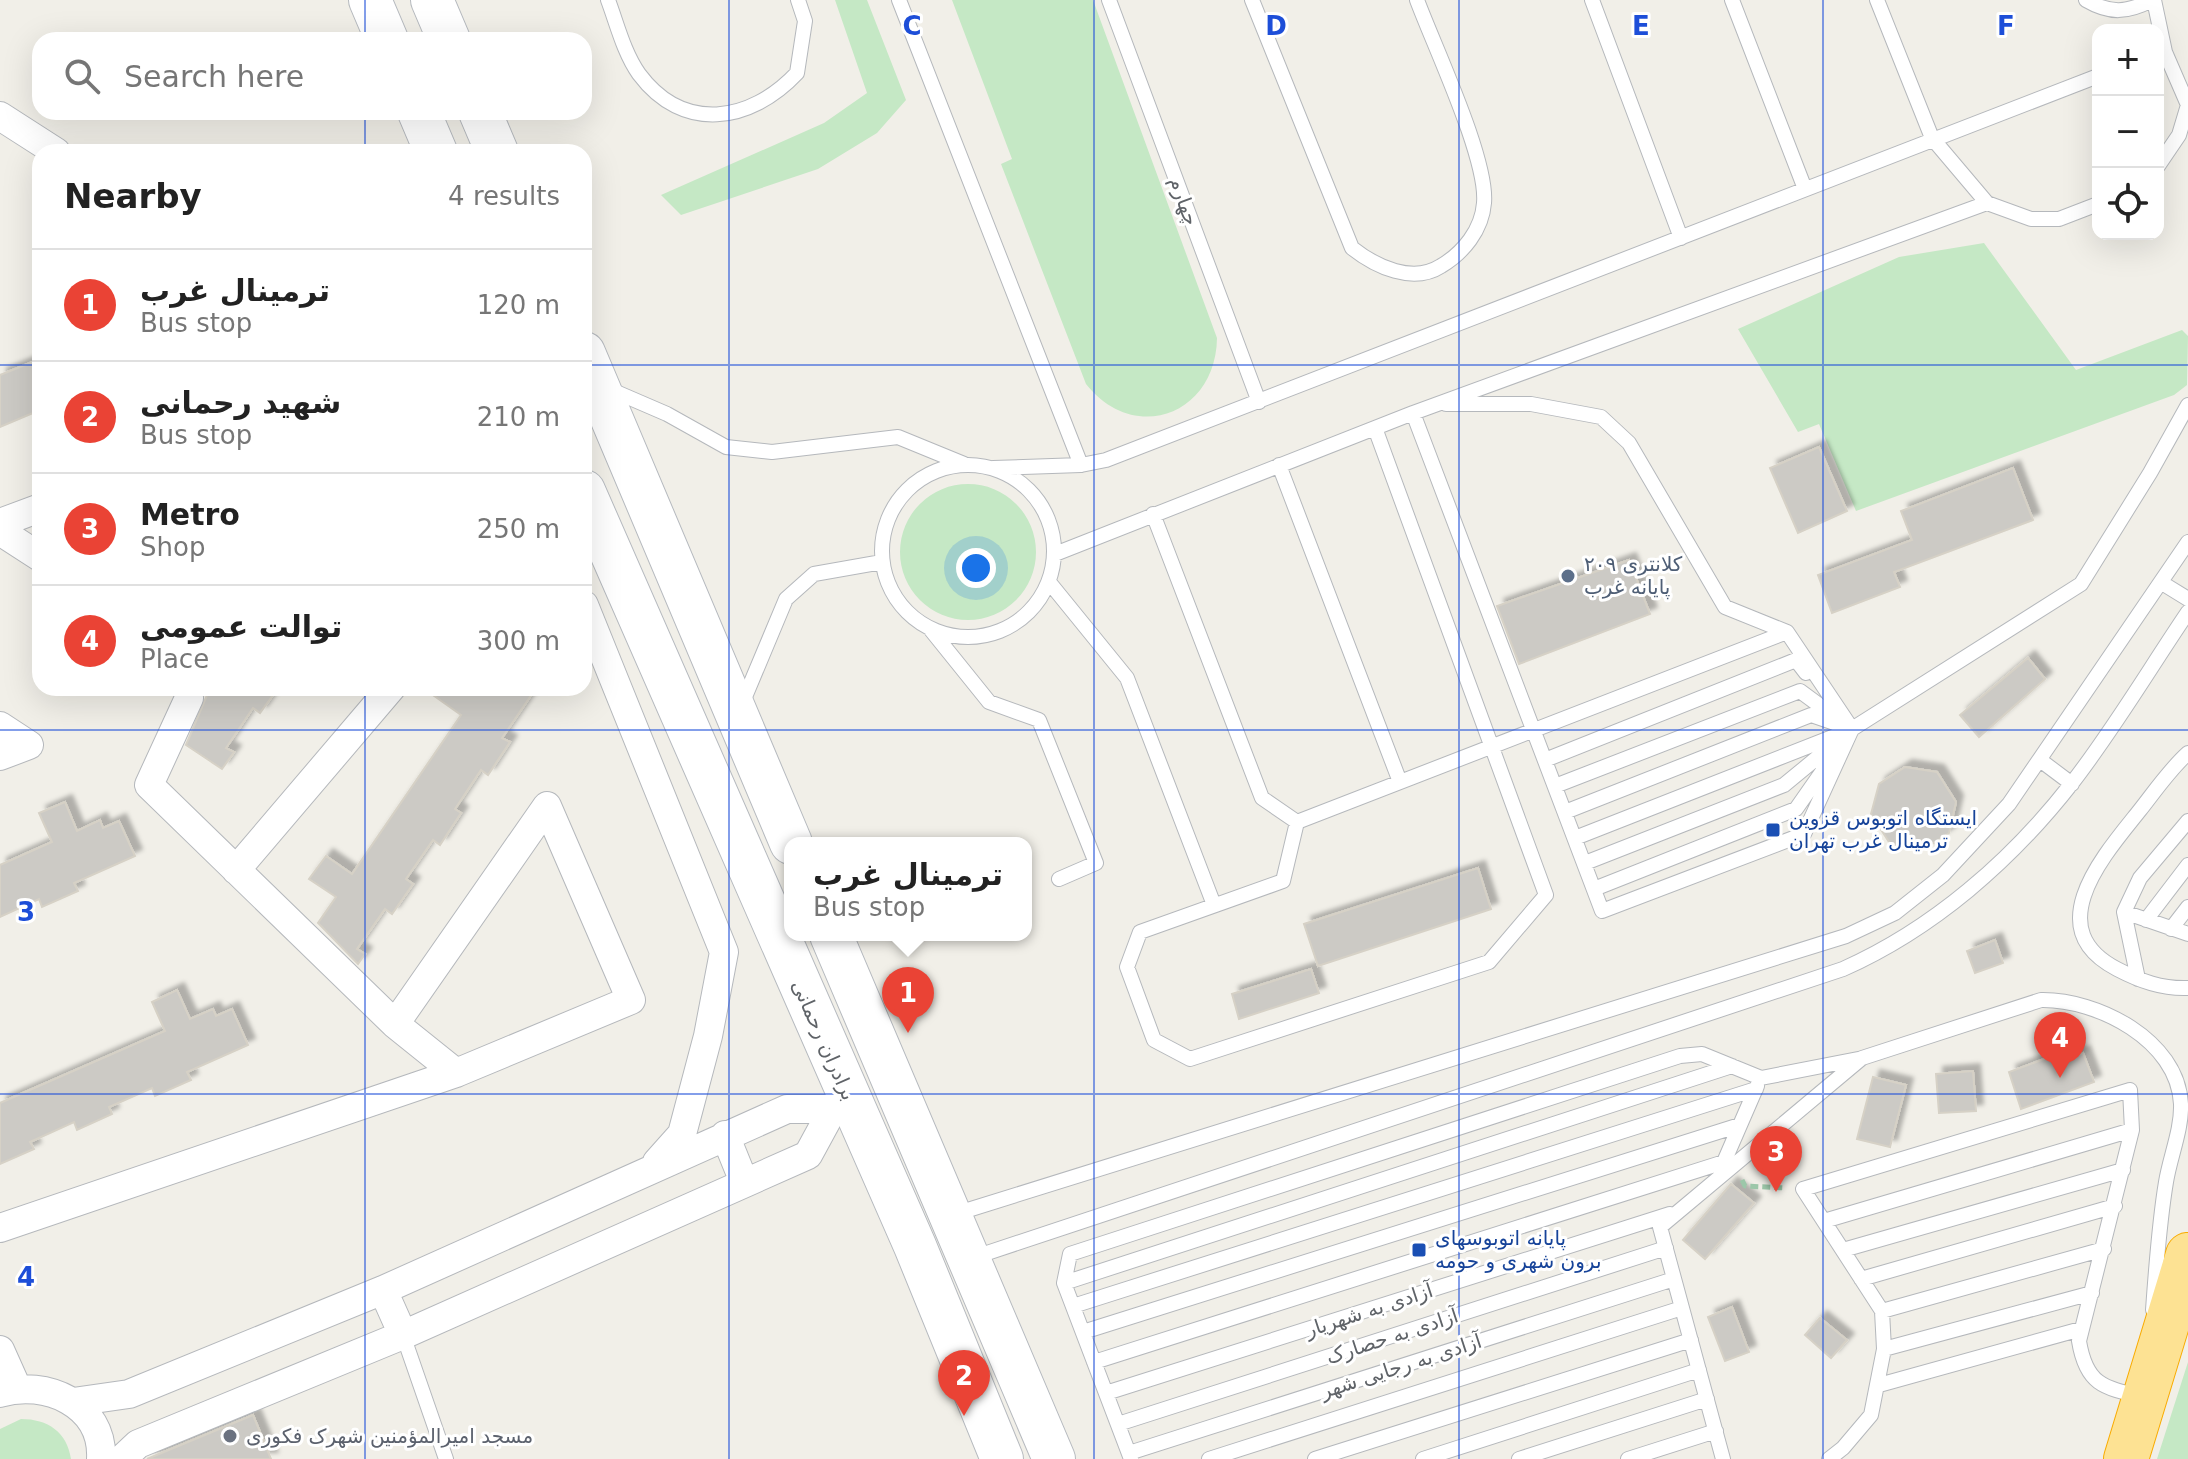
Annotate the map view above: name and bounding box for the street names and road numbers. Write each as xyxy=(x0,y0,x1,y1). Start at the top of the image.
street label: چهارم xyxy=(1164,174,1204,228)
street label: برادران رحمانی xyxy=(787,976,861,1104)
street label: آزادی به شهریار xyxy=(1301,1277,1437,1342)
street label: آزادی به حصارک xyxy=(1323,1302,1463,1369)
street label: آزادی به رجایی شهر xyxy=(1316,1327,1486,1404)

